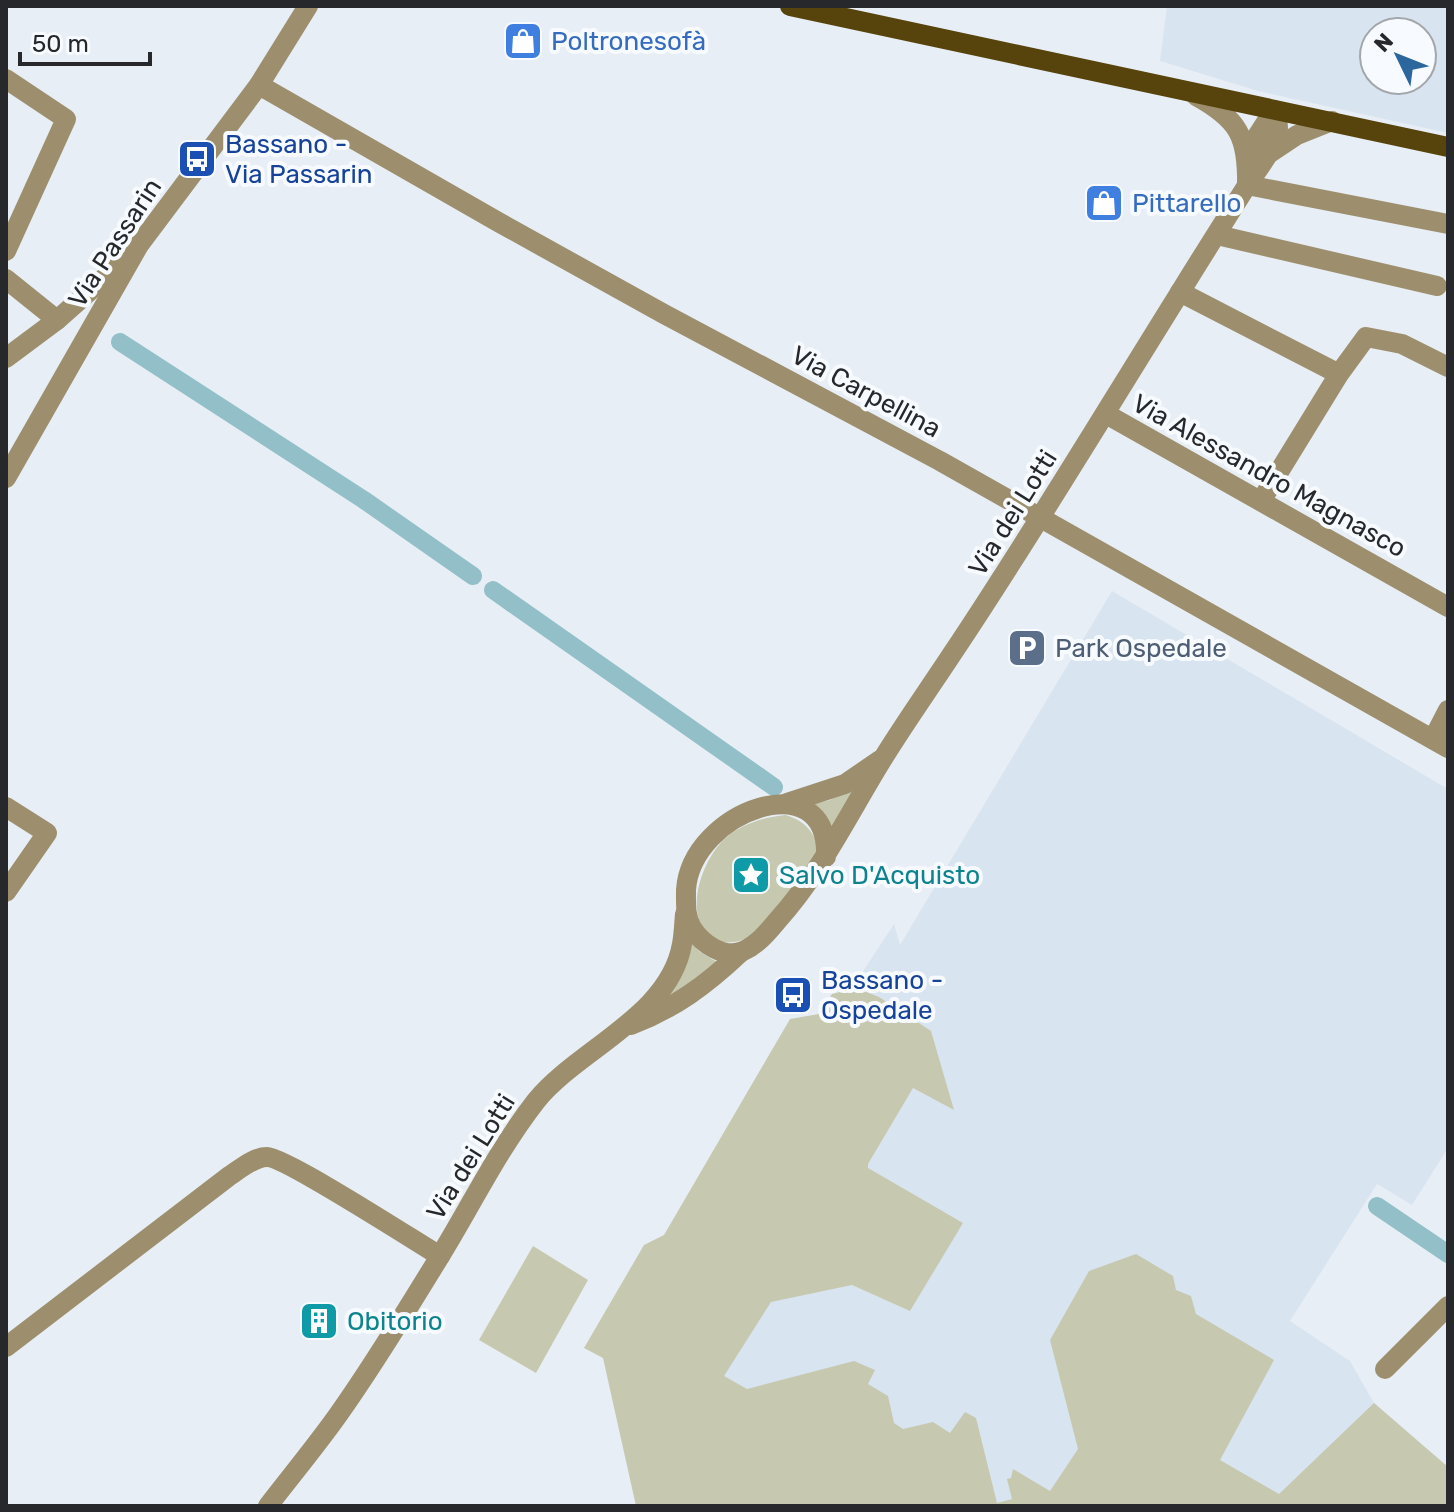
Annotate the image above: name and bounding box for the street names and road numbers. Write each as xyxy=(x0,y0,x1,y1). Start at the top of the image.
street label: Via Passarin xyxy=(62,173,168,313)
street label: Via Carpellina xyxy=(786,340,946,444)
street label: Via Alessandro Magnasco xyxy=(1127,388,1411,564)
street label: Via dei Lotti xyxy=(962,444,1064,582)
street label: Via dei Lotti xyxy=(420,1088,522,1226)

